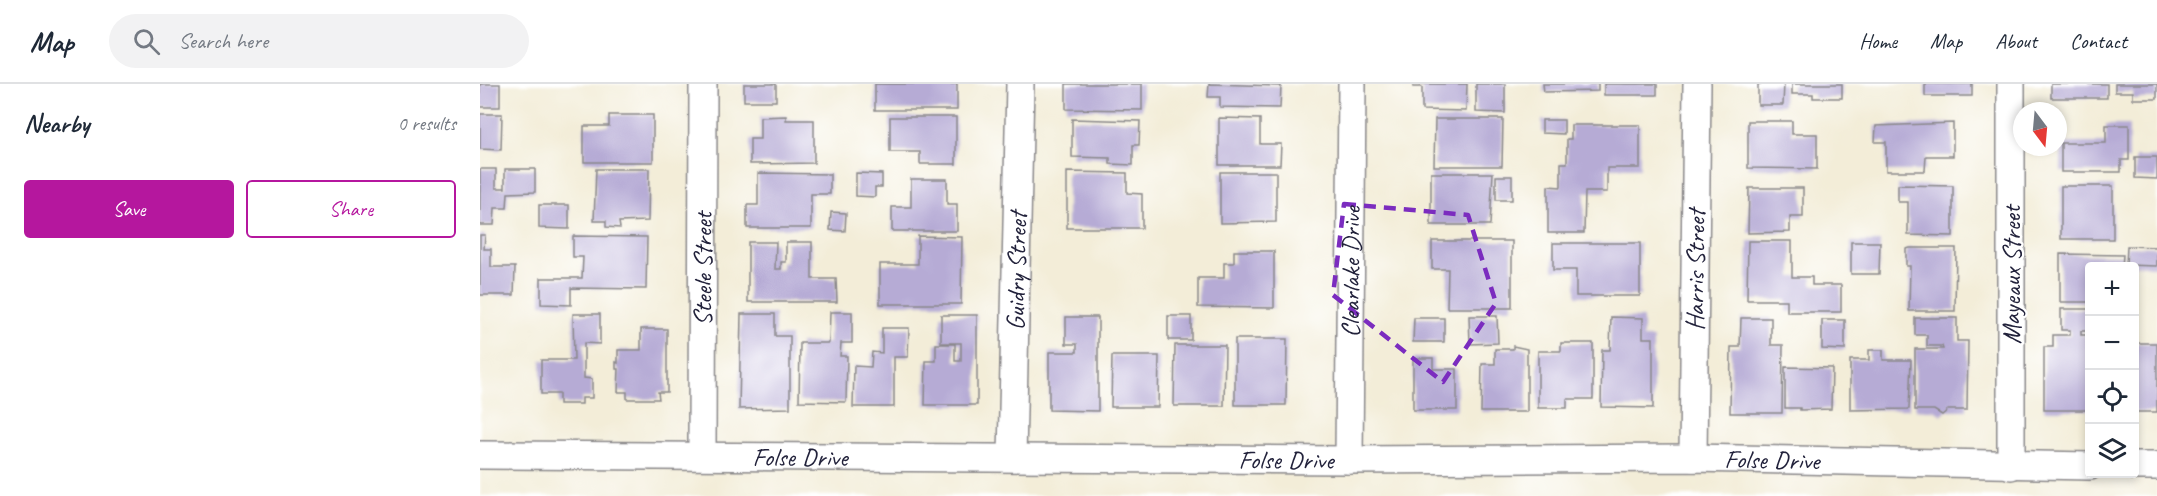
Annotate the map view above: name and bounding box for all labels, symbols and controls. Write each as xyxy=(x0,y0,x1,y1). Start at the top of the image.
search box xyxy=(109,14,529,68)
text: Map xyxy=(30,24,73,59)
icon: search xyxy=(130,25,163,58)
text: Search here xyxy=(178,27,268,55)
text: Home xyxy=(1859,28,1897,54)
text: Map xyxy=(1930,28,1962,54)
text: About xyxy=(1995,28,2037,54)
text: Contact xyxy=(2070,28,2127,54)
north arrow xyxy=(2013,102,2067,156)
text: Nearby xyxy=(24,107,89,140)
text: 0 results xyxy=(397,111,456,136)
button: Save xyxy=(24,180,234,238)
button: Share xyxy=(246,180,456,238)
street label: Mayeaux Street xyxy=(1995,203,2028,344)
street label: Clearlake Drive xyxy=(1333,205,1368,338)
street label: Harris Street xyxy=(1678,206,1712,331)
street label: Guidry Street xyxy=(998,208,1034,331)
street label: Steele Street xyxy=(686,210,719,326)
map controls xyxy=(2085,262,2139,478)
button: + xyxy=(2085,262,2139,316)
button: − xyxy=(2085,316,2139,370)
button: locate xyxy=(2085,370,2139,424)
button: layers xyxy=(2085,424,2139,478)
street label: Folse Drive xyxy=(752,440,850,474)
street label: Folse Drive xyxy=(1724,442,1822,477)
street label: Folse Drive xyxy=(1238,443,1336,476)

